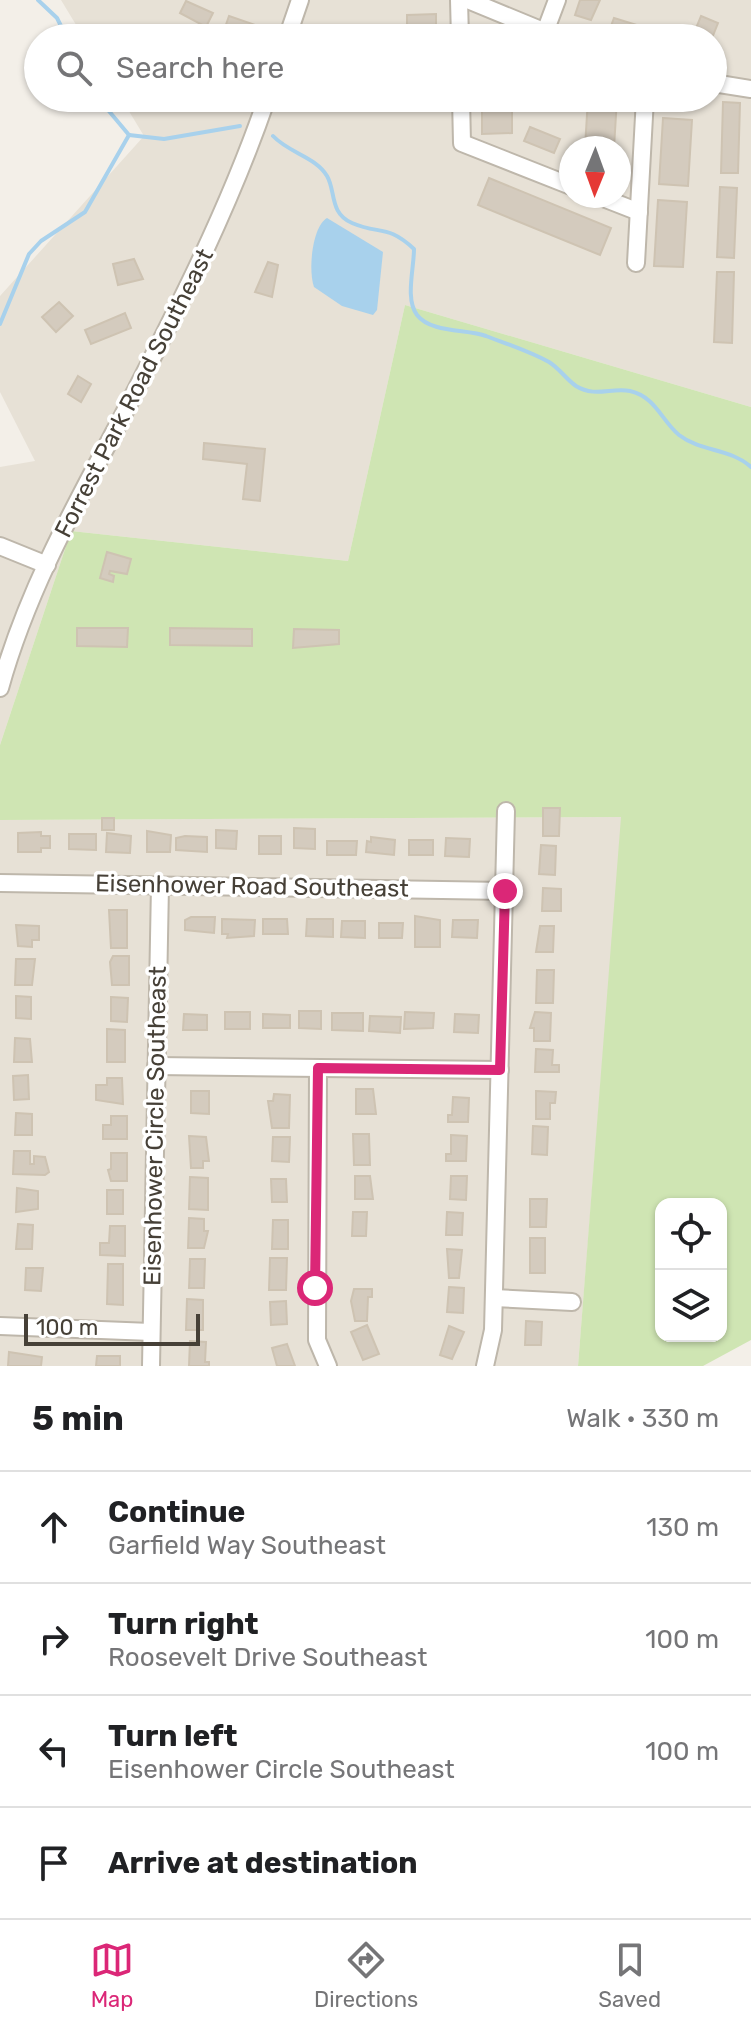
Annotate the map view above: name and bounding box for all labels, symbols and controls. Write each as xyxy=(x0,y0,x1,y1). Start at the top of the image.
search box xyxy=(24,24,727,112)
icon: search xyxy=(52,46,96,90)
text: Search here xyxy=(116,50,284,86)
north arrow xyxy=(559,136,631,208)
street label: Forrest Park Road Southeast xyxy=(49,244,219,542)
street label: Eisenhower Road Southeast xyxy=(95,869,409,903)
route end xyxy=(487,873,523,909)
street label: Eisenhower Circle Southeast xyxy=(138,966,172,1286)
map controls xyxy=(655,1198,727,1342)
button: locate xyxy=(655,1198,727,1270)
route start xyxy=(297,1270,333,1306)
button: layers xyxy=(655,1270,727,1342)
scale bar xyxy=(24,1310,200,1346)
text: 100 m xyxy=(36,1314,98,1341)
text: 5 min xyxy=(32,1398,124,1439)
text: Walk · 330 m xyxy=(566,1403,719,1434)
text: Continue xyxy=(108,1494,245,1530)
icon: ahead xyxy=(32,1505,76,1549)
text: 130 m xyxy=(646,1512,719,1543)
text: Garfield Way Southeast xyxy=(108,1530,386,1561)
text: Turn right xyxy=(108,1606,259,1642)
icon: right xyxy=(32,1617,76,1661)
text: 100 m xyxy=(645,1624,719,1655)
text: Roosevelt Drive Southeast xyxy=(108,1642,427,1673)
text: Turn left xyxy=(108,1718,238,1754)
icon: left xyxy=(32,1729,76,1773)
text: 100 m xyxy=(645,1736,719,1767)
text: Eisenhower Circle Southeast xyxy=(108,1754,455,1785)
icon: arrive xyxy=(32,1841,76,1885)
text: Arrive at destination xyxy=(108,1845,418,1881)
tab: Map xyxy=(90,1938,134,2013)
tab: Directions xyxy=(314,1938,418,2013)
tab: Saved xyxy=(598,1938,661,2013)

